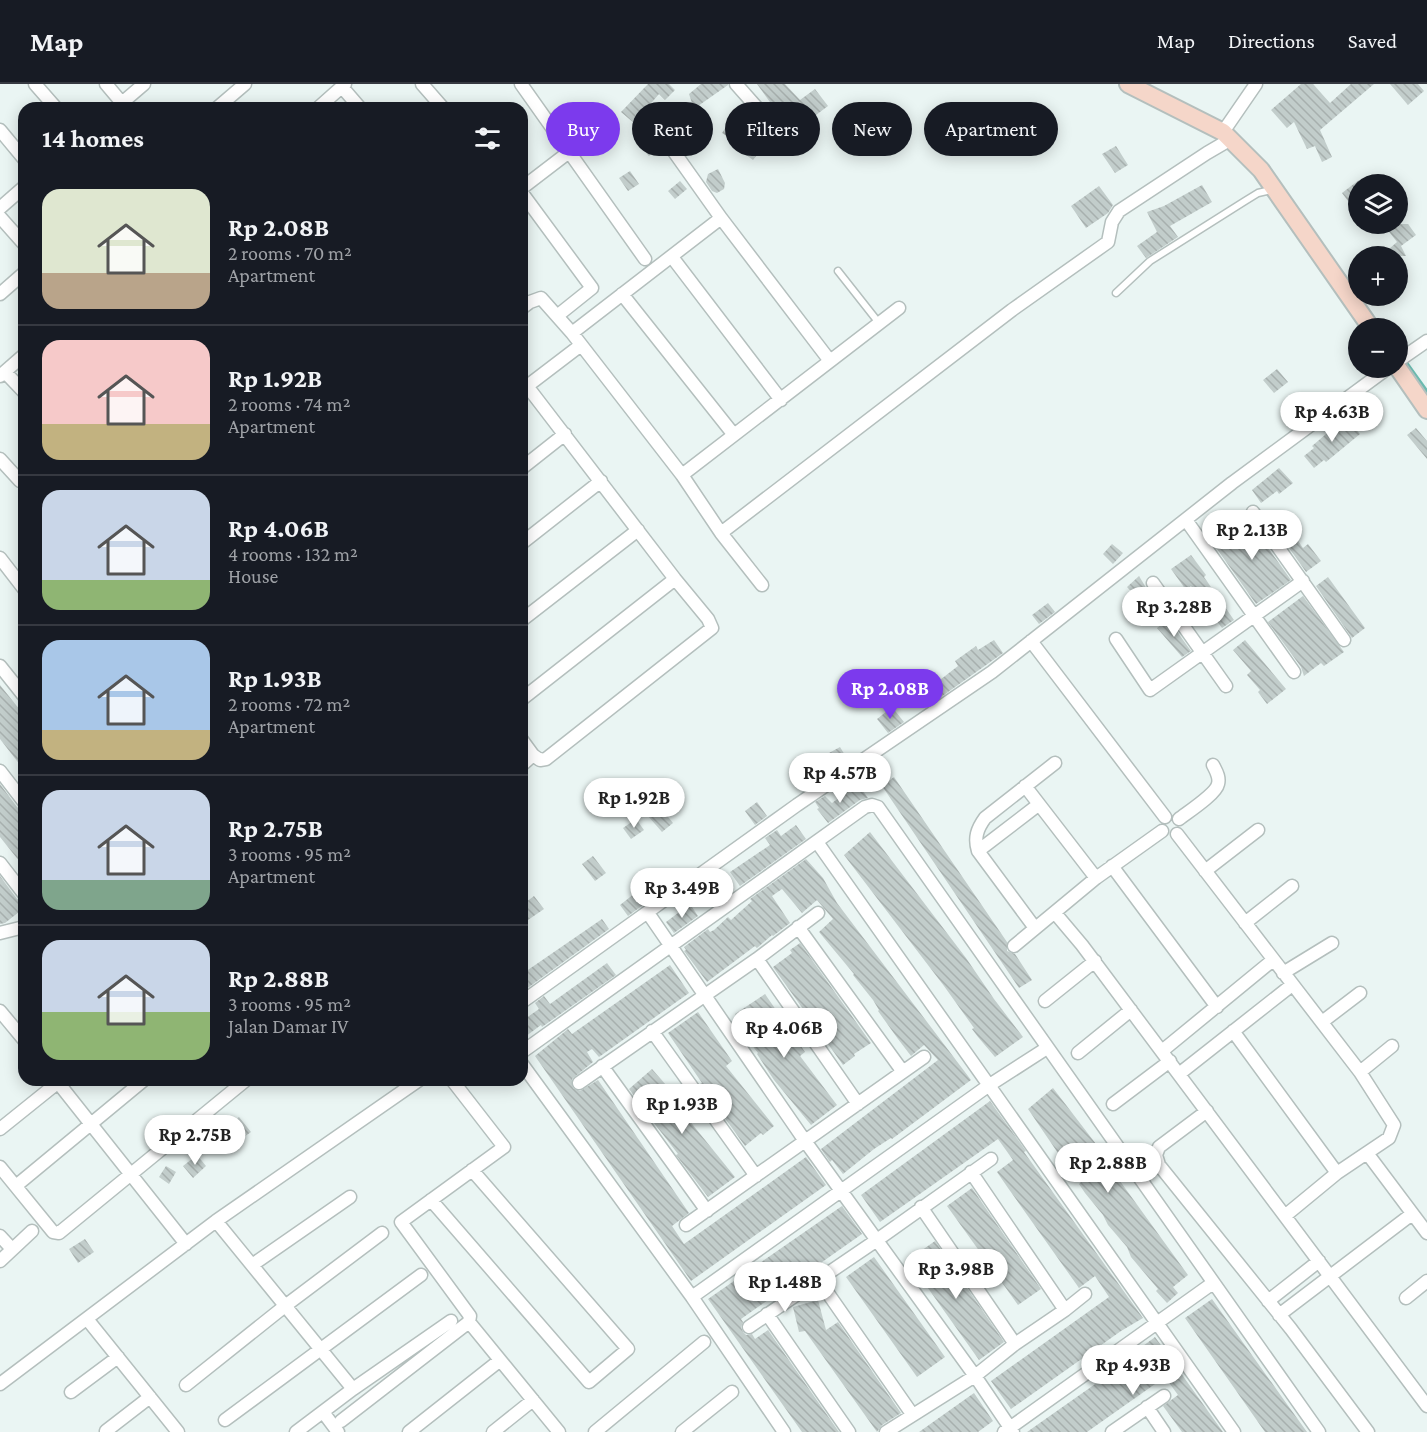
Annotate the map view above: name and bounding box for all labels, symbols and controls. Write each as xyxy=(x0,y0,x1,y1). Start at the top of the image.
text: Map xyxy=(30,26,83,57)
text: Map xyxy=(1157,29,1195,53)
text: Directions xyxy=(1228,29,1315,53)
text: Saved xyxy=(1348,29,1397,53)
chip: Buy xyxy=(546,102,620,156)
chip: Rent xyxy=(632,102,713,156)
chip: Filters xyxy=(725,102,820,156)
chip: New xyxy=(832,102,912,156)
chip: Apartment xyxy=(924,102,1058,156)
icon: filters xyxy=(471,122,504,155)
text: 14 homes xyxy=(42,124,144,153)
map controls xyxy=(1348,174,1408,378)
button: layers xyxy=(1348,174,1408,234)
icon: home xyxy=(90,213,162,285)
text: Rp 2.08B xyxy=(228,213,329,242)
text: 2 rooms · 70 m² xyxy=(228,242,352,264)
button: + xyxy=(1348,246,1408,306)
text: Apartment xyxy=(228,264,315,286)
button: − xyxy=(1348,318,1408,378)
icon: home xyxy=(90,364,162,436)
text: Rp 1.92B xyxy=(228,364,322,393)
pin: Rp 4.63B xyxy=(1270,392,1394,443)
text: 2 rooms · 74 m² xyxy=(228,393,350,415)
text: Rp 4.63B xyxy=(1294,400,1370,422)
text: Apartment xyxy=(228,415,315,437)
pin: Rp 2.13B xyxy=(1190,510,1314,561)
icon: home xyxy=(90,514,162,586)
text: Rp 4.06B xyxy=(228,514,329,543)
text: Rp 2.13B xyxy=(1216,518,1288,540)
text: 4 rooms · 132 m² xyxy=(228,543,358,565)
text: House xyxy=(228,565,278,587)
pin: Rp 3.28B xyxy=(1112,587,1236,638)
text: Rp 3.28B xyxy=(1136,595,1212,617)
icon: home xyxy=(90,664,162,736)
text: Rp 1.93B xyxy=(228,664,322,693)
pin: Rp 2.08B xyxy=(828,669,952,720)
text: Rp 2.08B xyxy=(851,677,929,699)
text: 2 rooms · 72 m² xyxy=(228,693,350,715)
text: Apartment xyxy=(228,715,315,737)
pin: Rp 4.57B xyxy=(778,753,902,804)
text: Rp 4.57B xyxy=(803,761,877,783)
pin: Rp 1.92B xyxy=(572,778,696,829)
text: Rp 1.92B xyxy=(598,786,670,808)
icon: home xyxy=(90,814,162,886)
text: Rp 2.75B xyxy=(228,814,323,843)
text: 3 rooms · 95 m² xyxy=(228,843,351,865)
text: Apartment xyxy=(228,865,315,887)
pin: Rp 3.49B xyxy=(620,868,744,919)
text: Rp 3.49B xyxy=(644,876,720,898)
icon: home xyxy=(90,964,162,1036)
text: Rp 2.88B xyxy=(228,964,329,993)
text: 3 rooms · 95 m² xyxy=(228,993,351,1015)
pin: Rp 4.06B xyxy=(722,1008,846,1059)
text: Jalan Damar IV xyxy=(228,1015,348,1037)
text: Rp 4.06B xyxy=(745,1016,823,1038)
pin: Rp 1.93B xyxy=(620,1084,744,1135)
text: Rp 1.93B xyxy=(646,1092,718,1114)
pin: Rp 2.75B xyxy=(133,1115,257,1166)
text: Rp 2.75B xyxy=(158,1123,232,1145)
pin: Rp 2.88B xyxy=(1046,1143,1170,1194)
text: Rp 2.88B xyxy=(1069,1151,1147,1173)
pin: Rp 3.98B xyxy=(894,1249,1018,1300)
text: Rp 3.98B xyxy=(918,1257,994,1279)
pin: Rp 1.48B xyxy=(723,1262,847,1313)
text: Rp 1.48B xyxy=(748,1270,822,1292)
pin: Rp 4.93B xyxy=(1071,1345,1195,1396)
text: Rp 4.93B xyxy=(1095,1353,1171,1375)

